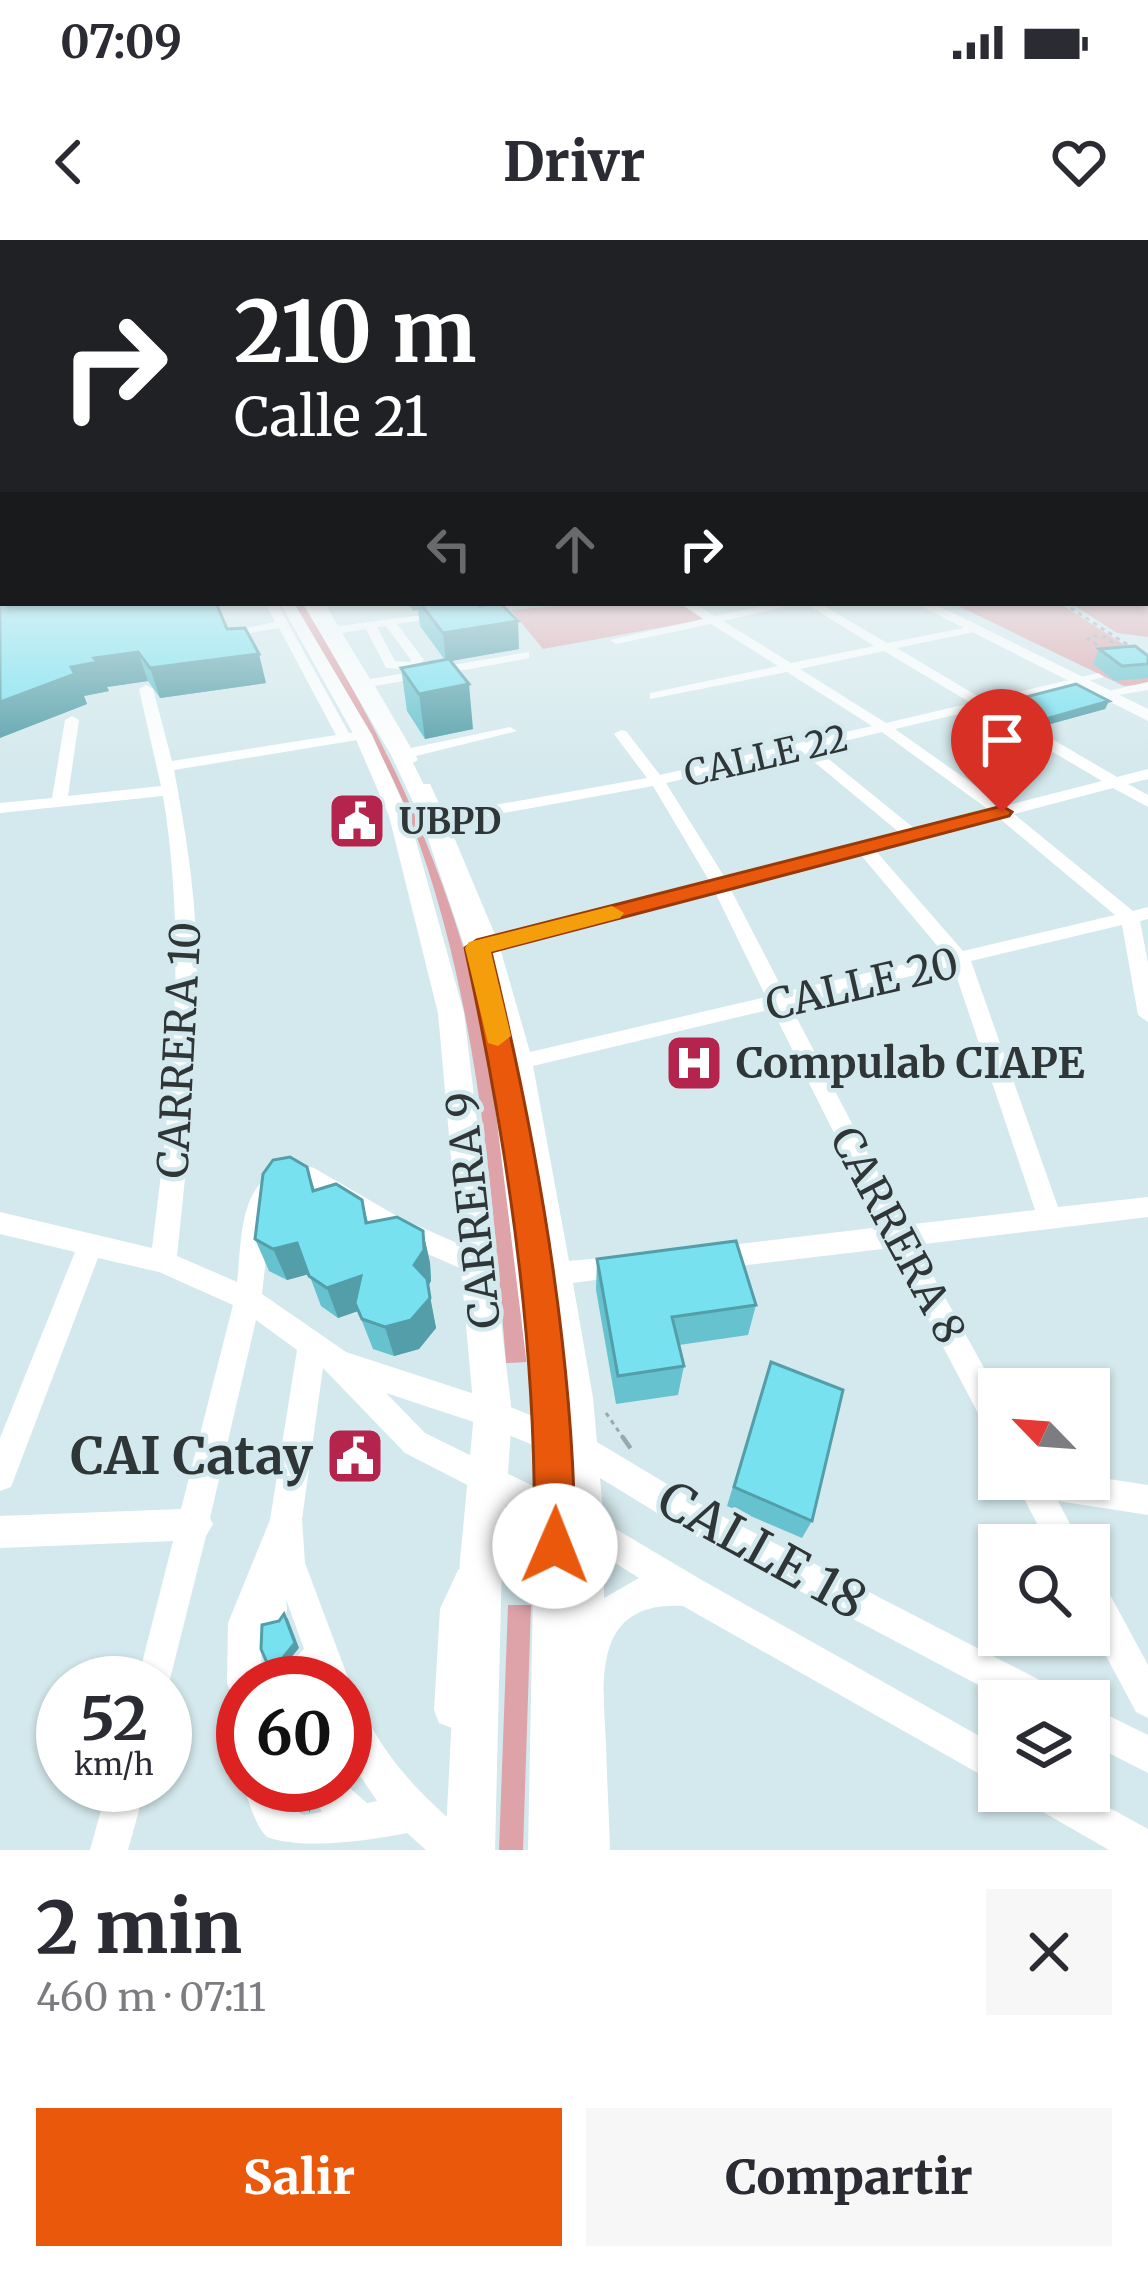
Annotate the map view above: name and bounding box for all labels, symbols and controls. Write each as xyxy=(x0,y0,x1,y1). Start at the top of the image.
text: 07:09 xyxy=(60,14,182,70)
text: Drivr xyxy=(503,128,645,196)
icon: back xyxy=(36,129,102,195)
icon: heart xyxy=(1046,129,1112,195)
text: 210 m xyxy=(234,279,477,385)
icon: right xyxy=(36,288,192,444)
text: Calle 21 xyxy=(234,383,428,451)
icon: left xyxy=(416,516,482,582)
icon: ahead xyxy=(542,516,608,582)
icon: right xyxy=(668,516,734,582)
pin xyxy=(951,689,1053,812)
icon: arrive xyxy=(969,707,1035,773)
street label: CALLE 22 xyxy=(680,715,852,797)
public building icon: UBPD xyxy=(326,790,388,852)
place label: UBPD xyxy=(399,799,501,844)
street label: CARRERA 10 xyxy=(146,920,212,1180)
street label: CALLE 20 xyxy=(761,937,963,1031)
hospital icon: Compulab CIAPE xyxy=(663,1032,725,1094)
place label: Compulab CIAPE xyxy=(736,1037,1085,1089)
street label: CARRERA 9 xyxy=(435,1089,511,1331)
street label: CARRERA 8 xyxy=(819,1118,977,1352)
north arrow xyxy=(978,1368,1110,1500)
map controls xyxy=(978,1368,1110,1812)
place label: CAI Catay xyxy=(71,1424,314,1488)
public building icon: CAI Catay xyxy=(324,1425,386,1487)
street label: CALLE 18 xyxy=(647,1467,877,1633)
position arrow xyxy=(492,1483,618,1609)
button: search xyxy=(978,1524,1110,1656)
speed limit sign: 60 xyxy=(216,1656,372,1812)
button: layers xyxy=(978,1680,1110,1812)
text: 52 xyxy=(80,1681,148,1756)
text: km/h xyxy=(74,1745,154,1783)
text: 2 min xyxy=(36,1882,242,1973)
button: close xyxy=(986,1889,1112,2015)
text: 460 m · 07:11 xyxy=(36,1973,266,2022)
button: Salir xyxy=(36,2108,562,2246)
button: Compartir xyxy=(586,2108,1112,2246)

